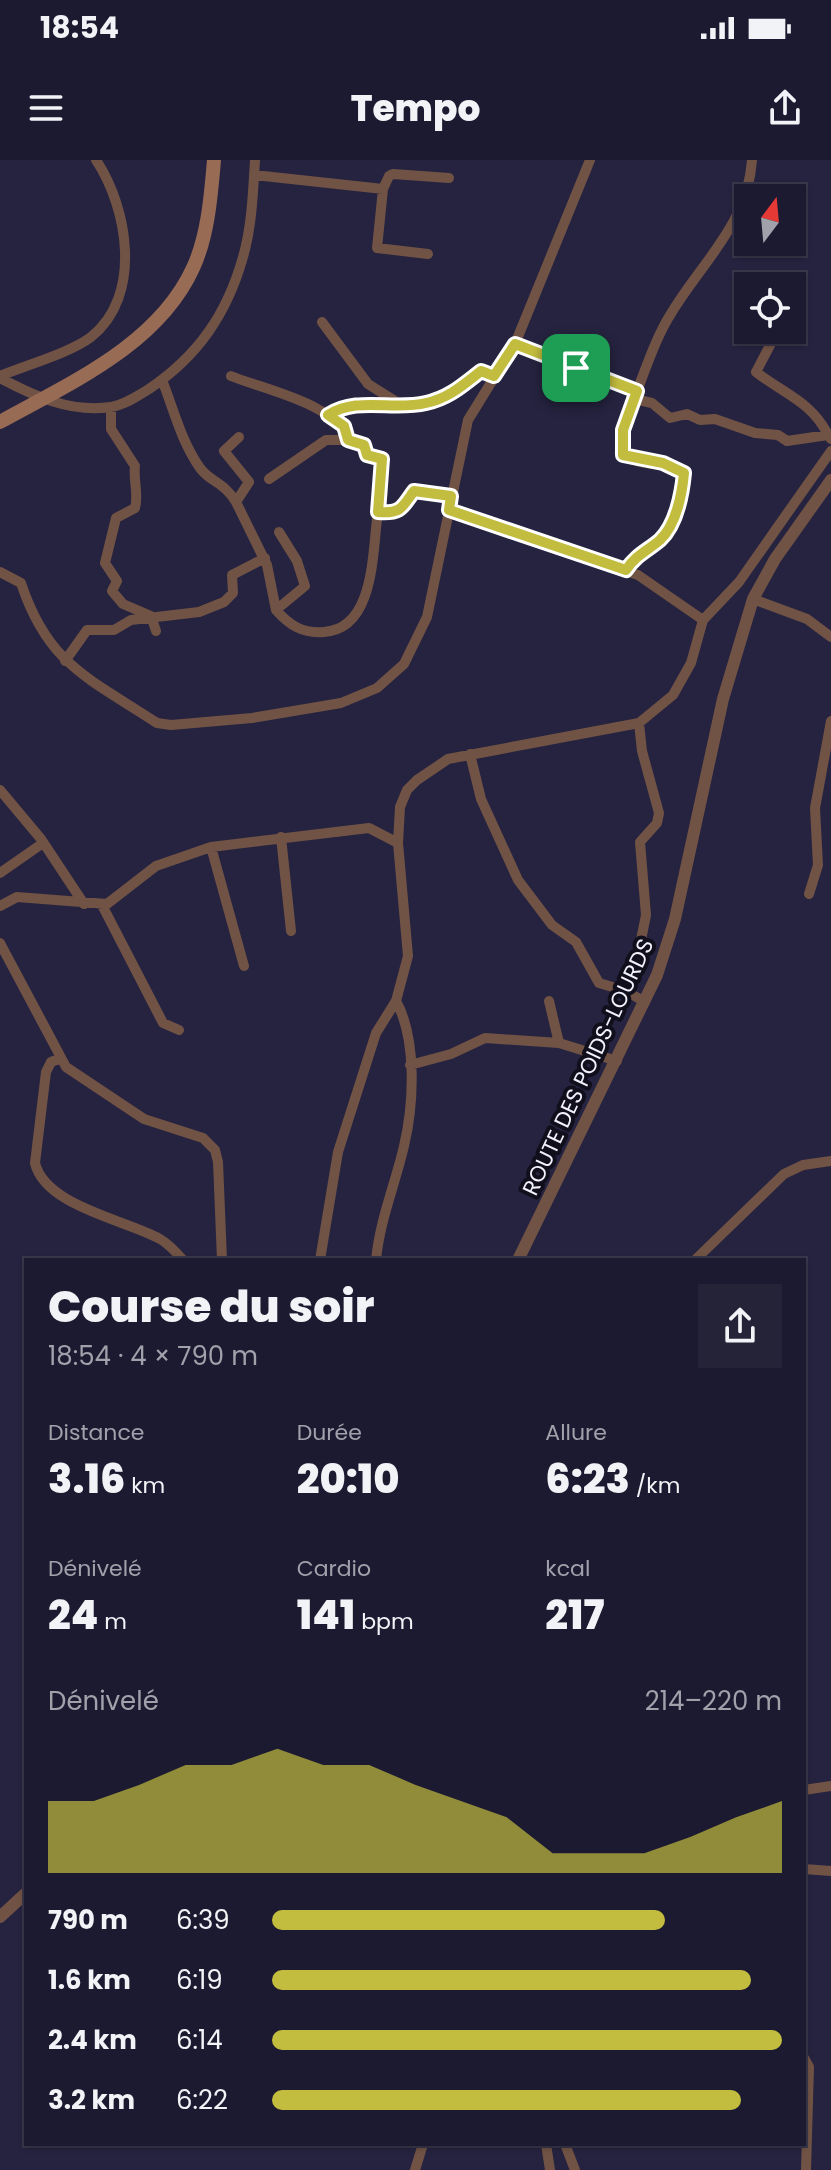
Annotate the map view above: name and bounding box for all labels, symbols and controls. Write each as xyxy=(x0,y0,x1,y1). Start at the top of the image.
text: 18:54 xyxy=(40,6,119,49)
text: Tempo xyxy=(351,83,480,134)
icon: menu xyxy=(24,86,68,130)
icon: share xyxy=(763,86,807,130)
north arrow xyxy=(734,184,806,256)
map controls xyxy=(734,184,806,344)
button: locate xyxy=(734,272,806,344)
pin xyxy=(542,334,610,402)
icon: arrive xyxy=(554,346,598,390)
street label: ROUTE DES POIDS-LOURDS xyxy=(515,934,661,1200)
text: Course du soir xyxy=(48,1276,374,1337)
button: share xyxy=(698,1284,782,1368)
text: 18:54 · 4 × 790 m xyxy=(48,1338,258,1374)
text: Distance xyxy=(48,1417,144,1448)
text: Durée xyxy=(297,1417,362,1448)
text: Allure xyxy=(545,1417,607,1448)
text: 3.16 xyxy=(48,1451,125,1507)
text: 20:10 xyxy=(297,1451,400,1507)
text: 6:23 xyxy=(545,1451,630,1507)
text: km xyxy=(125,1470,165,1501)
text: /km xyxy=(630,1470,680,1501)
text: Dénivelé xyxy=(48,1553,142,1584)
text: Cardio xyxy=(297,1553,371,1584)
text: kcal xyxy=(545,1553,590,1584)
text: 24 xyxy=(48,1587,98,1643)
text: 141 xyxy=(297,1587,355,1643)
text: 217 xyxy=(545,1587,605,1643)
text: m xyxy=(98,1606,127,1637)
text: bpm xyxy=(355,1606,414,1637)
text: Dénivelé xyxy=(48,1683,159,1719)
text: 214–220 m xyxy=(645,1683,782,1719)
text: 790 m xyxy=(48,1902,128,1938)
text: 6:39 xyxy=(176,1902,230,1938)
text: 1.6 km xyxy=(48,1962,131,1998)
text: 6:19 xyxy=(176,1962,223,1998)
text: 2.4 km xyxy=(48,2022,137,2058)
text: 6:14 xyxy=(176,2022,223,2058)
text: 3.2 km xyxy=(48,2082,135,2118)
text: 6:22 xyxy=(176,2082,228,2118)

